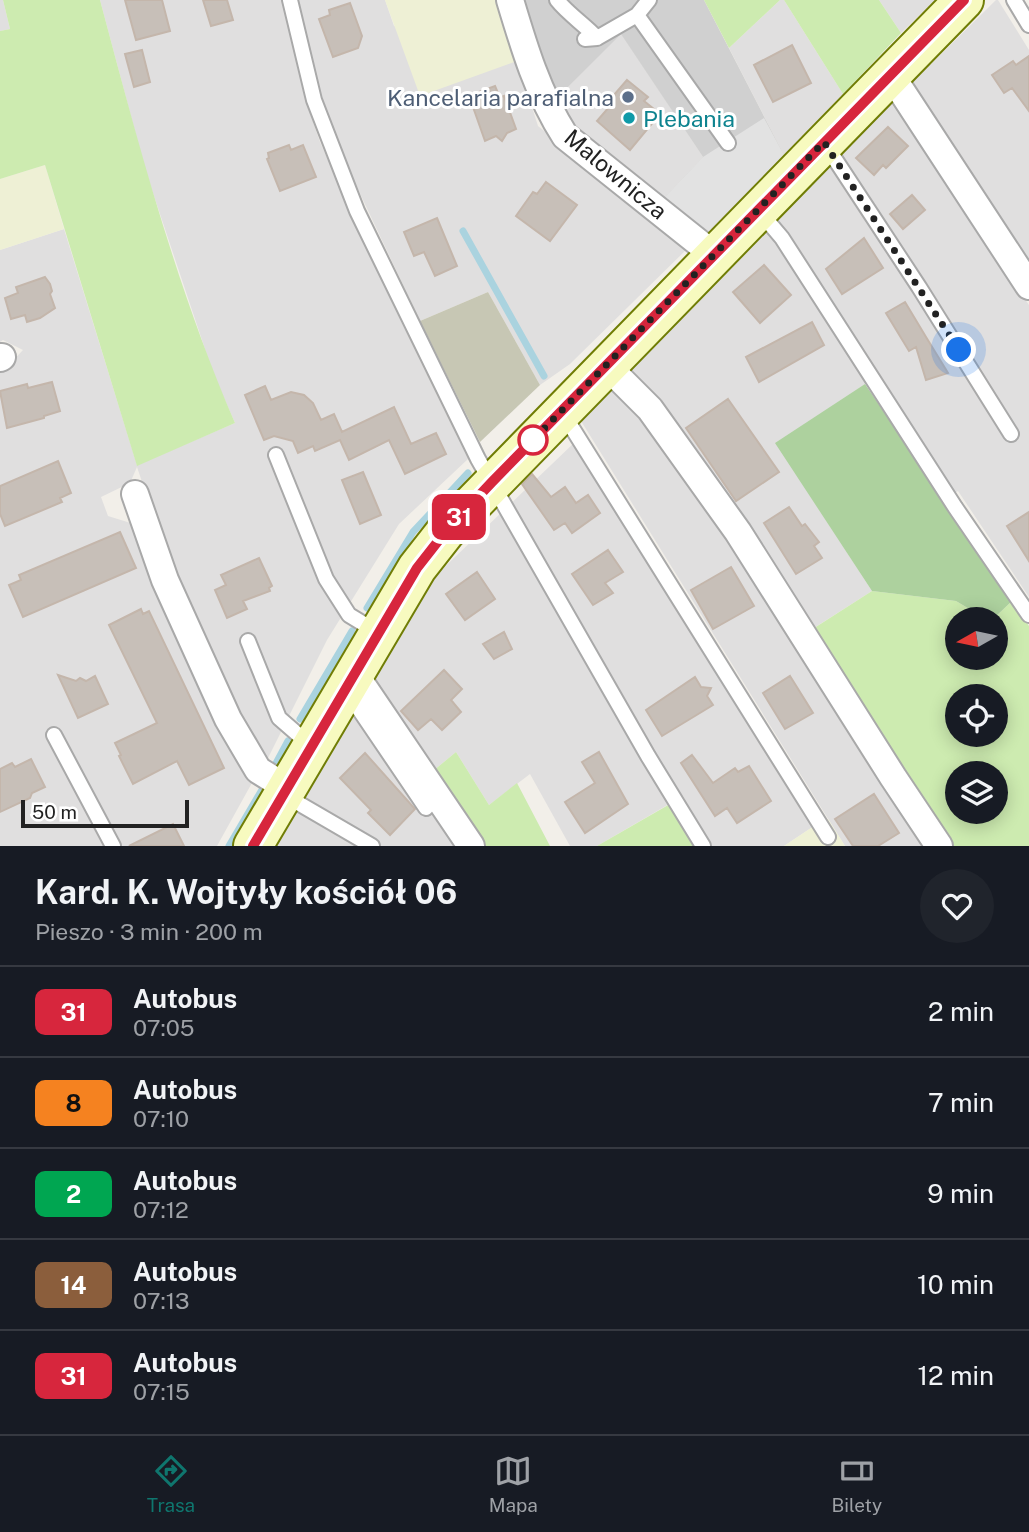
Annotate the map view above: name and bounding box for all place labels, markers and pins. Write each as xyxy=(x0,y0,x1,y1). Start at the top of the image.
place label: Kancelaria parafialna xyxy=(387,84,614,111)
marker: Kancelaria parafialna xyxy=(620,89,636,105)
place label: Plebania xyxy=(643,105,735,132)
marker: Plebania xyxy=(621,110,637,126)
unlabelled marker xyxy=(518,425,548,455)

